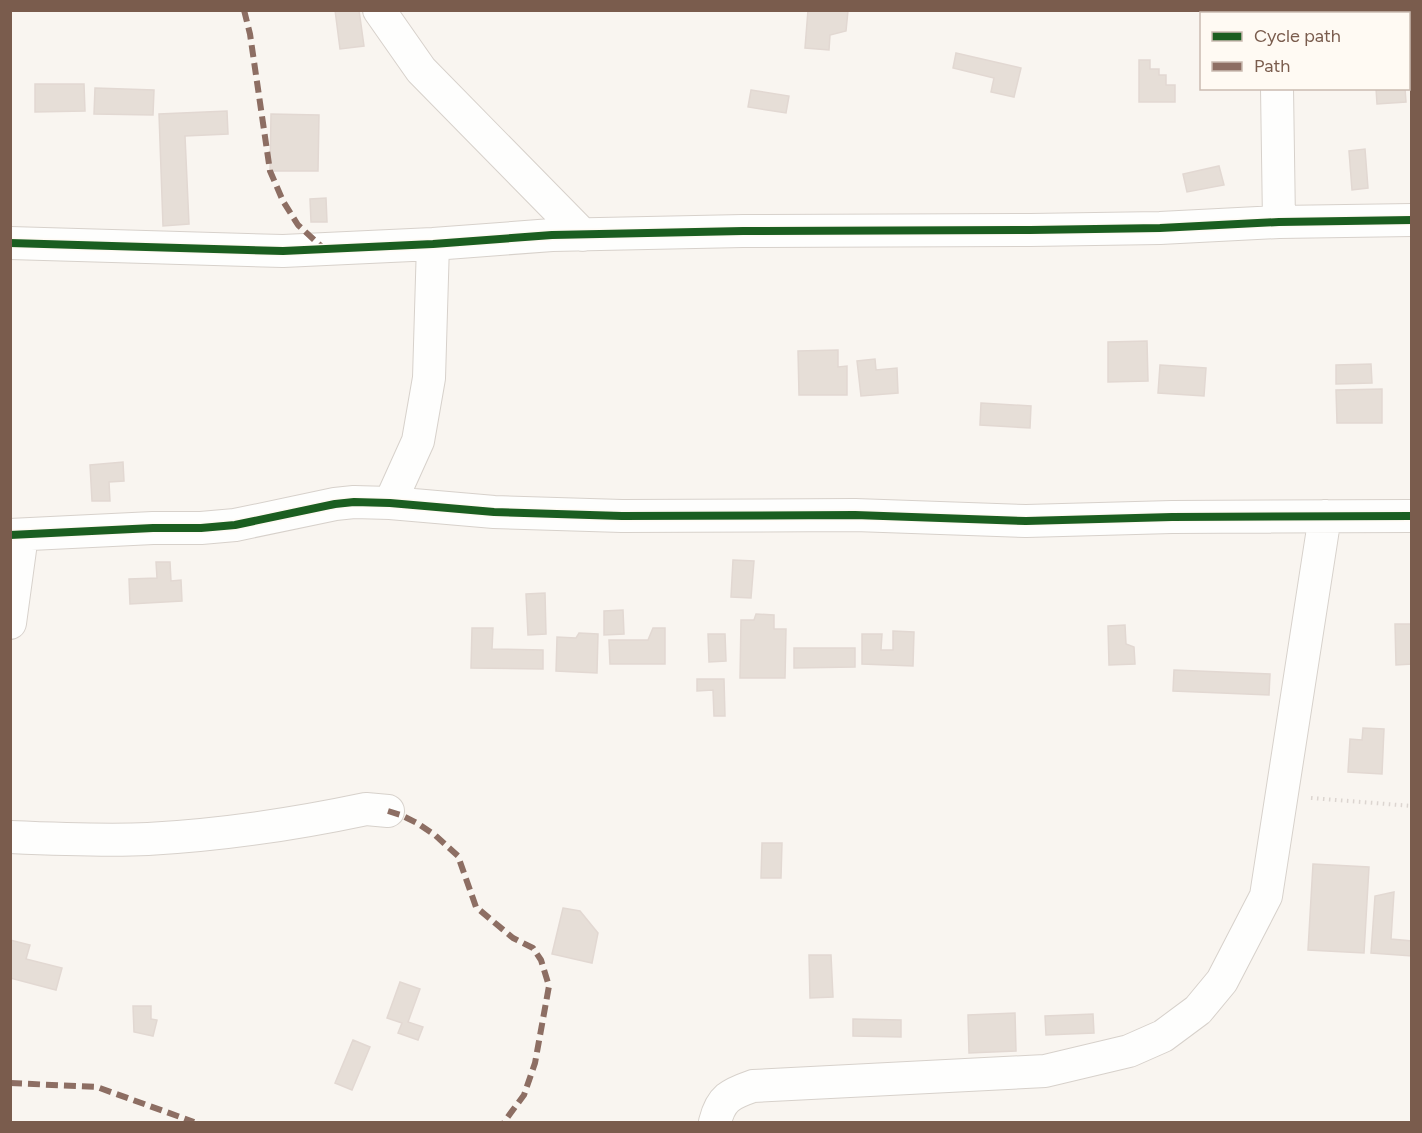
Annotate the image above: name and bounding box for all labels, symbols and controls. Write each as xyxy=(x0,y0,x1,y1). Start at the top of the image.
legend xyxy=(1200,12,1410,90)
text: Cycle path xyxy=(1254,25,1341,47)
text: Path xyxy=(1254,55,1290,77)

